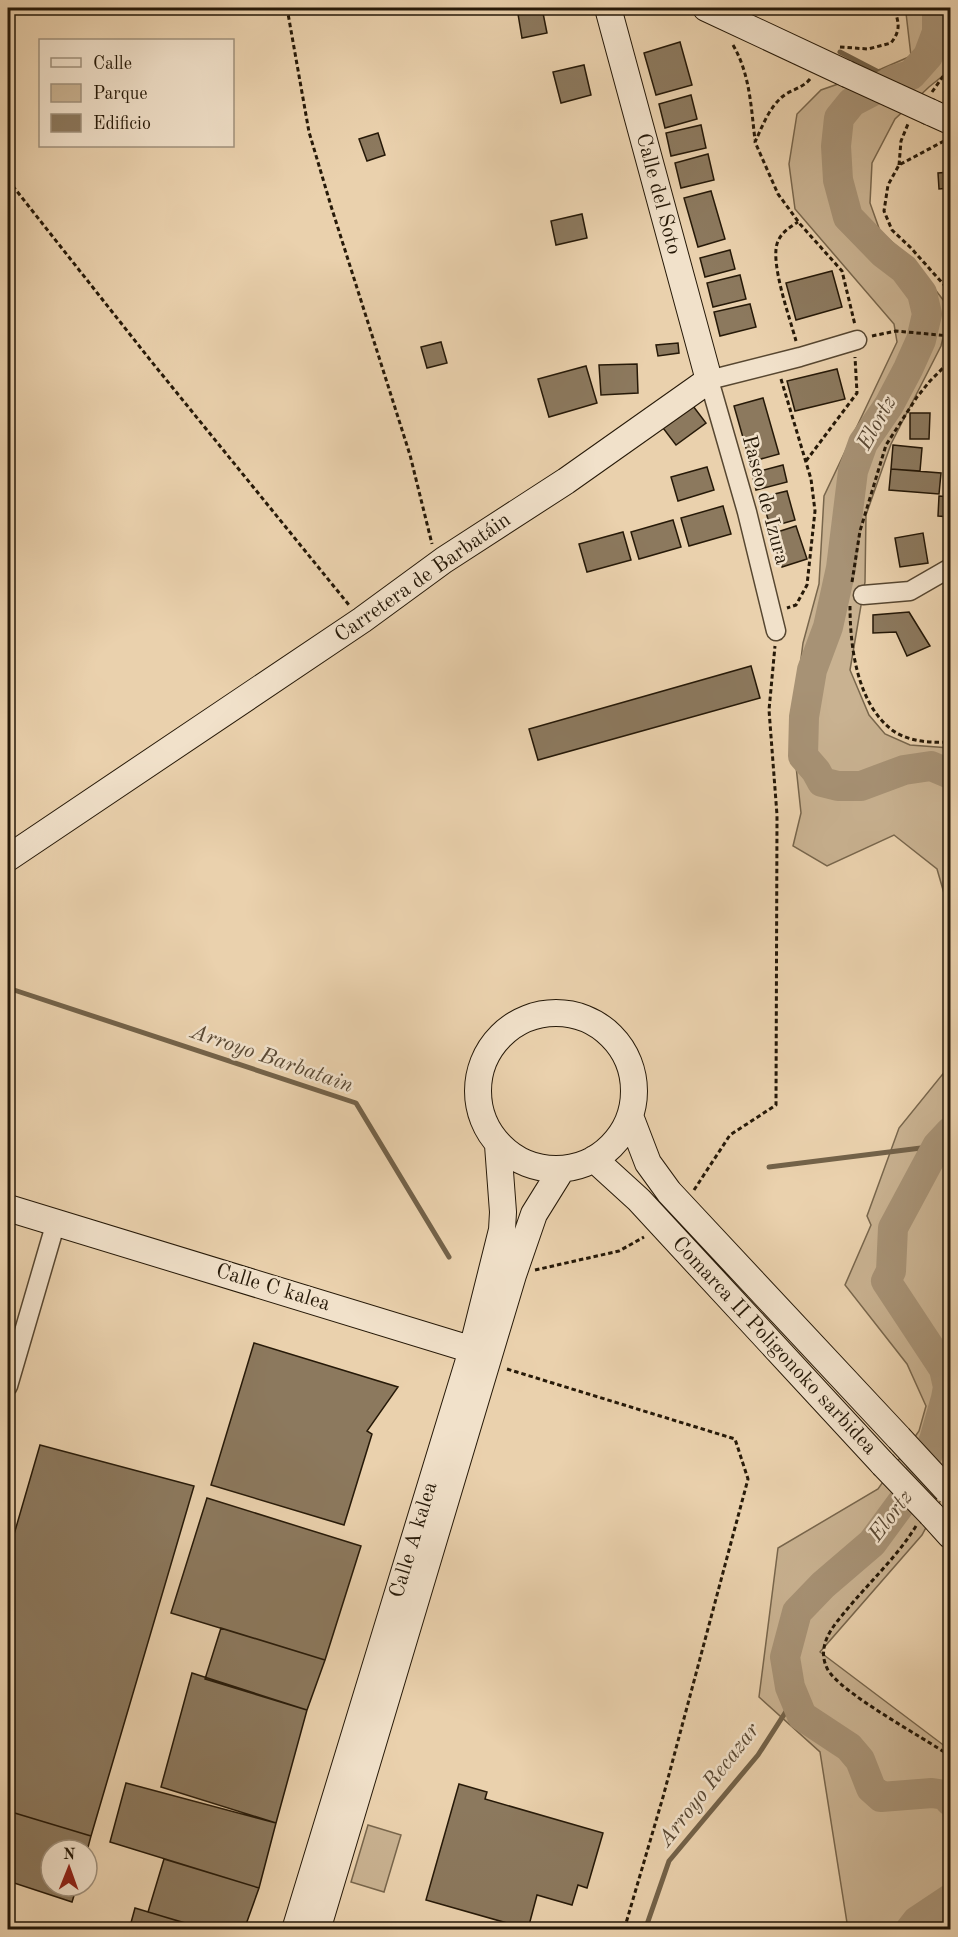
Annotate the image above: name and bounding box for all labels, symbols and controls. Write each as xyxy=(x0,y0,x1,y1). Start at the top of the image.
legend xyxy=(39,39,234,147)
text: Calle xyxy=(93,55,132,73)
text: Parque xyxy=(93,85,148,103)
text: Edificio xyxy=(93,115,151,133)
street label: Calle del Soto xyxy=(632,131,684,257)
water label: Elortz xyxy=(853,392,901,455)
street label: Paseo de Izura xyxy=(738,433,792,567)
street label: Carretera de Barbatáin xyxy=(331,509,515,647)
water label: Arroyo Barbatain xyxy=(187,1021,356,1097)
street label: Comarca II Poligonoko sarbidea xyxy=(668,1233,880,1459)
street label: Calle C kalea xyxy=(213,1261,333,1315)
street label: Calle A kalea xyxy=(386,1479,442,1601)
water label: Elortz xyxy=(864,1486,917,1547)
water label: Arroyo Recazar xyxy=(654,1719,764,1852)
north arrow xyxy=(39,1838,99,1898)
text: N xyxy=(63,1847,76,1863)

